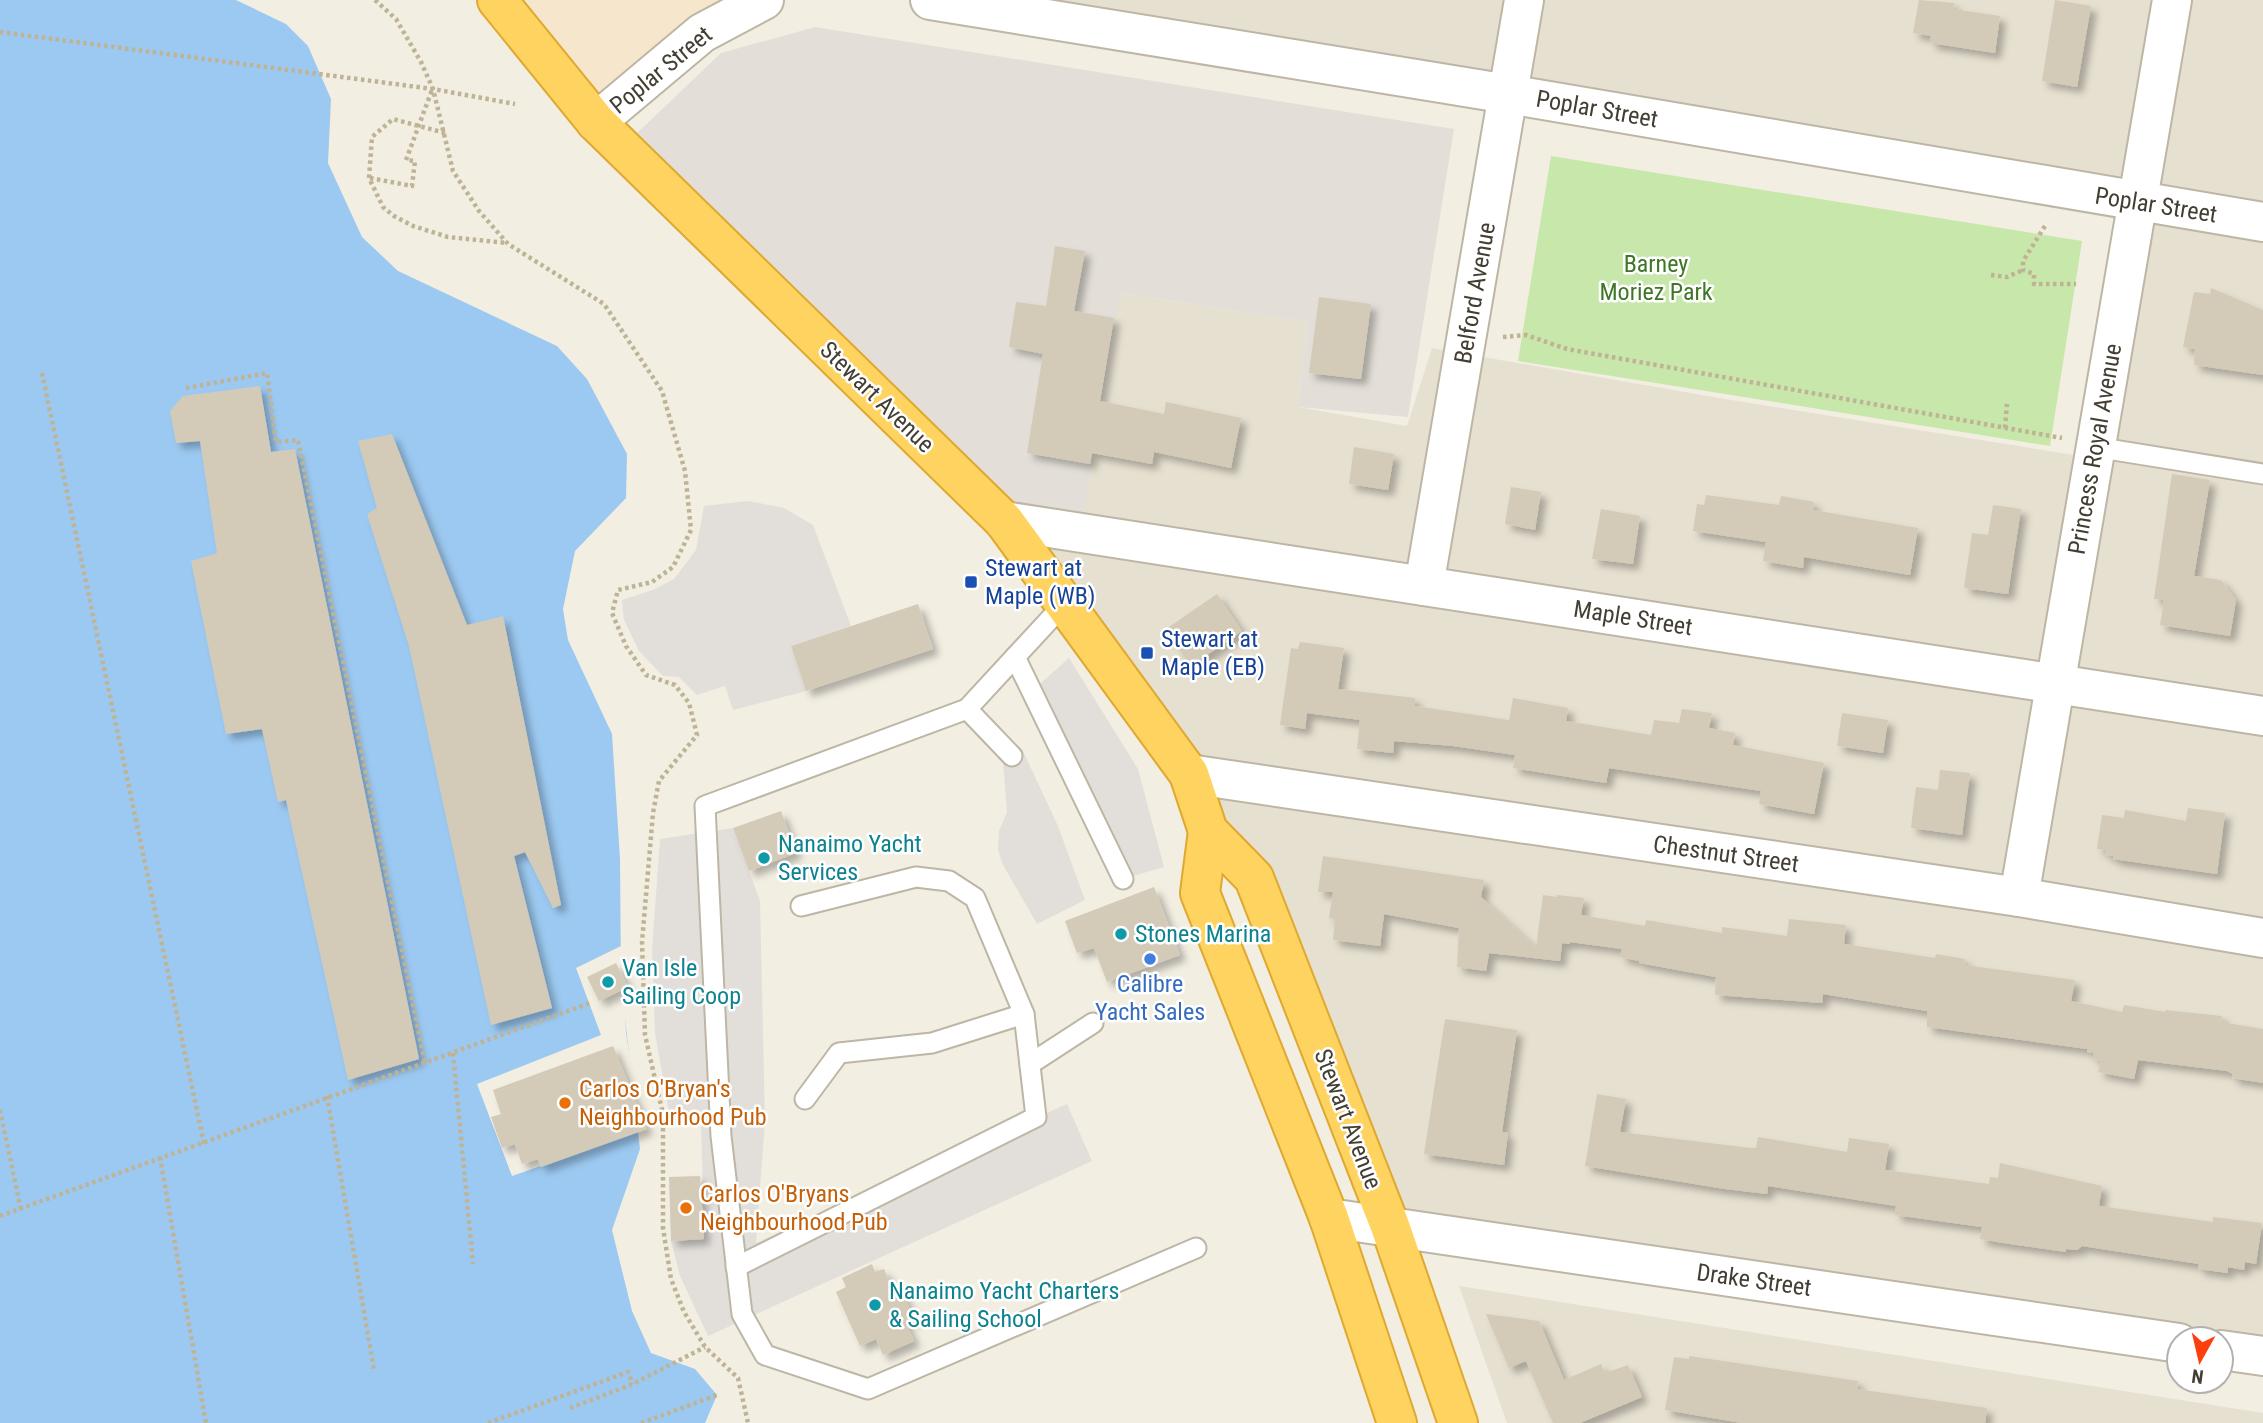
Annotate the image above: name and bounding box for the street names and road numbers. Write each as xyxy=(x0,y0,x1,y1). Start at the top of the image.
street label: Poplar Street xyxy=(604,20,718,120)
street label: Poplar Street xyxy=(1534,85,1660,133)
street label: Poplar Street xyxy=(2093,182,2219,228)
street label: Belford Avenue xyxy=(1449,220,1501,366)
street label: Stewart Avenue xyxy=(814,336,940,458)
street label: Princess Royal Avenue xyxy=(2063,341,2127,557)
street label: Maple Street xyxy=(1572,595,1694,641)
street label: Chestnut Street xyxy=(1651,830,1801,878)
street label: Stewart Avenue xyxy=(1309,1045,1387,1193)
street label: Drake Street xyxy=(1695,1258,1813,1302)

